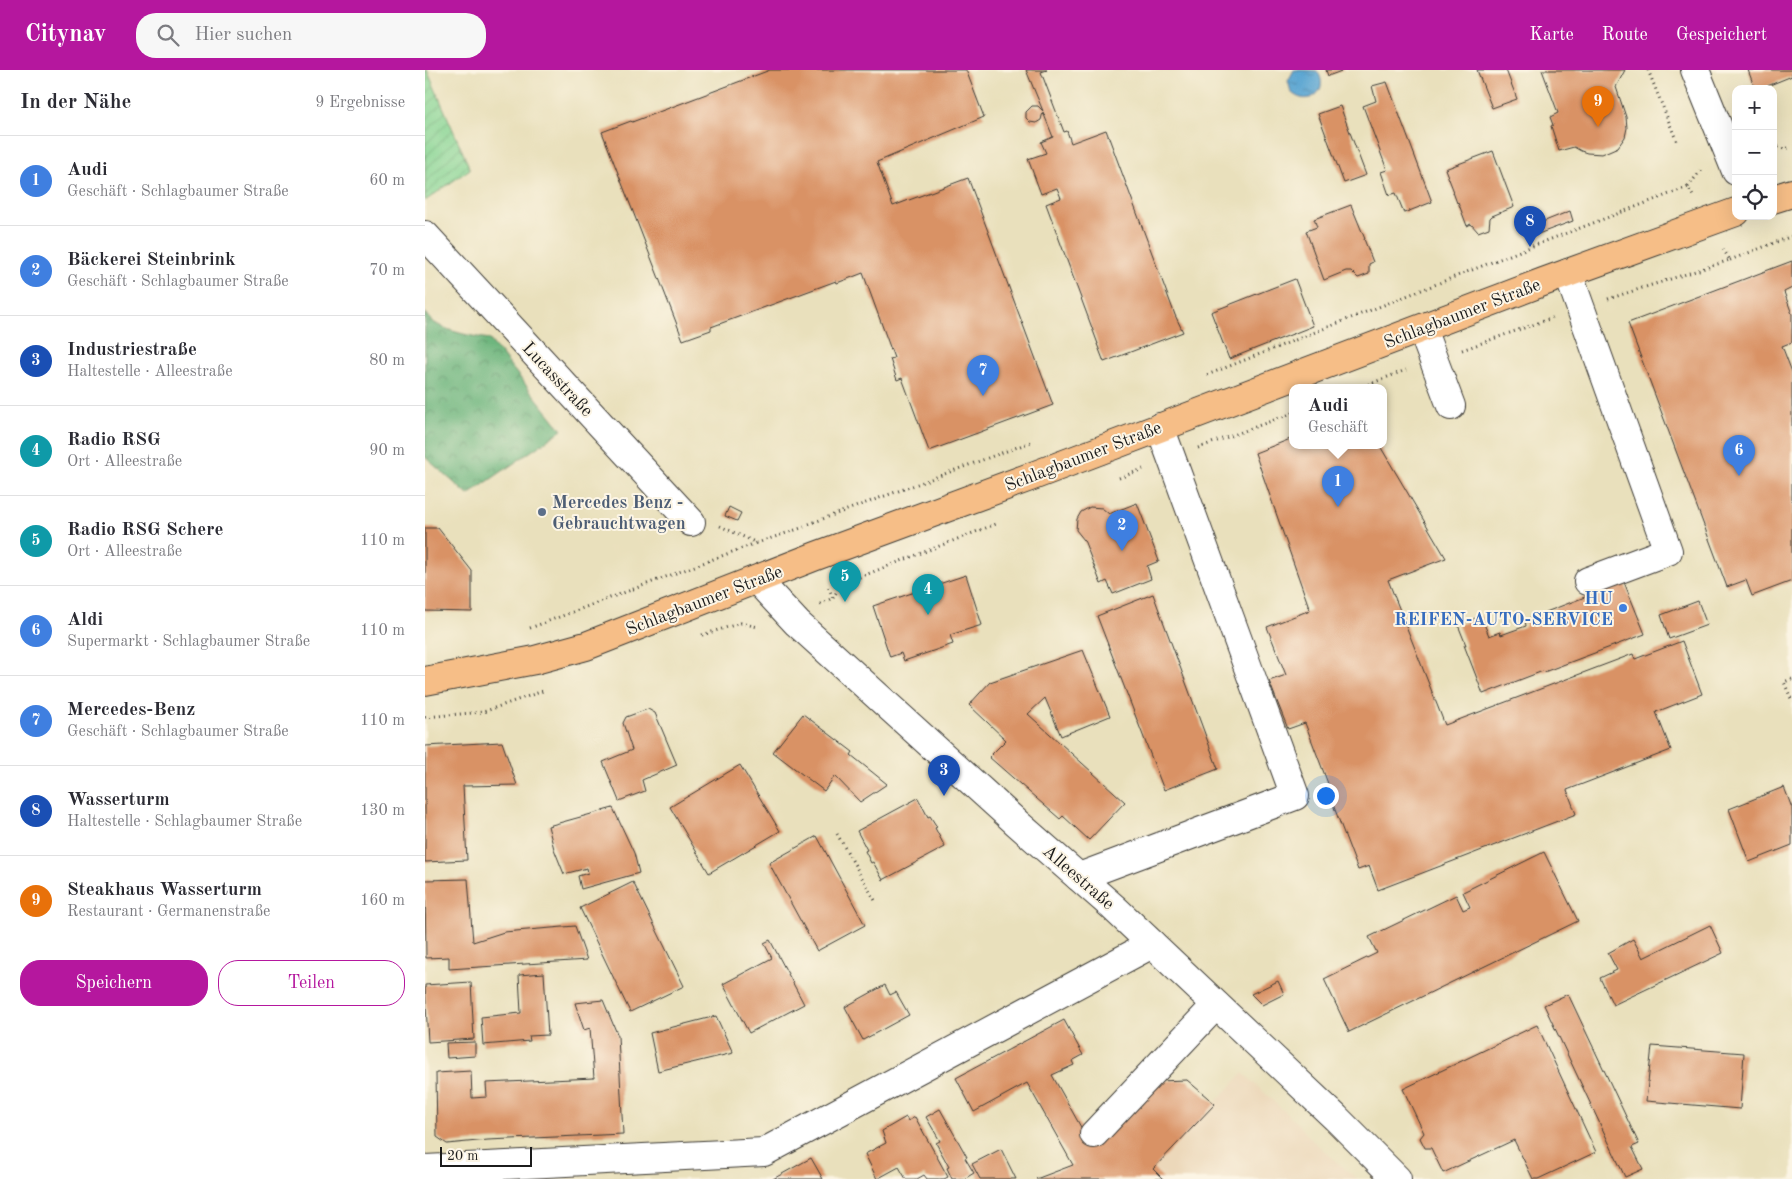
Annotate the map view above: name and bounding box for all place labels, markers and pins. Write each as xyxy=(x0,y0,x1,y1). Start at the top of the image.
pin: 9 xyxy=(1582,86,1614,127)
pin: 8 xyxy=(1514,206,1546,247)
pin: 7 xyxy=(967,355,999,396)
pin: 6 xyxy=(1723,435,1755,476)
pin: 1 xyxy=(1322,466,1354,507)
place label: Mercedes Benz - Gebrauchtwagen xyxy=(552,494,686,533)
marker: Mercedes Benz - Gebrauchtwagen xyxy=(536,506,548,518)
pin: 2 xyxy=(1106,510,1138,551)
pin: 5 xyxy=(829,561,861,602)
pin: 4 xyxy=(912,574,944,615)
place label: HU REIFEN-AUTO-SERVICE xyxy=(1394,590,1613,629)
marker: HU REIFEN-AUTO-SERVICE xyxy=(1617,602,1629,614)
pin: 3 xyxy=(928,755,960,796)

